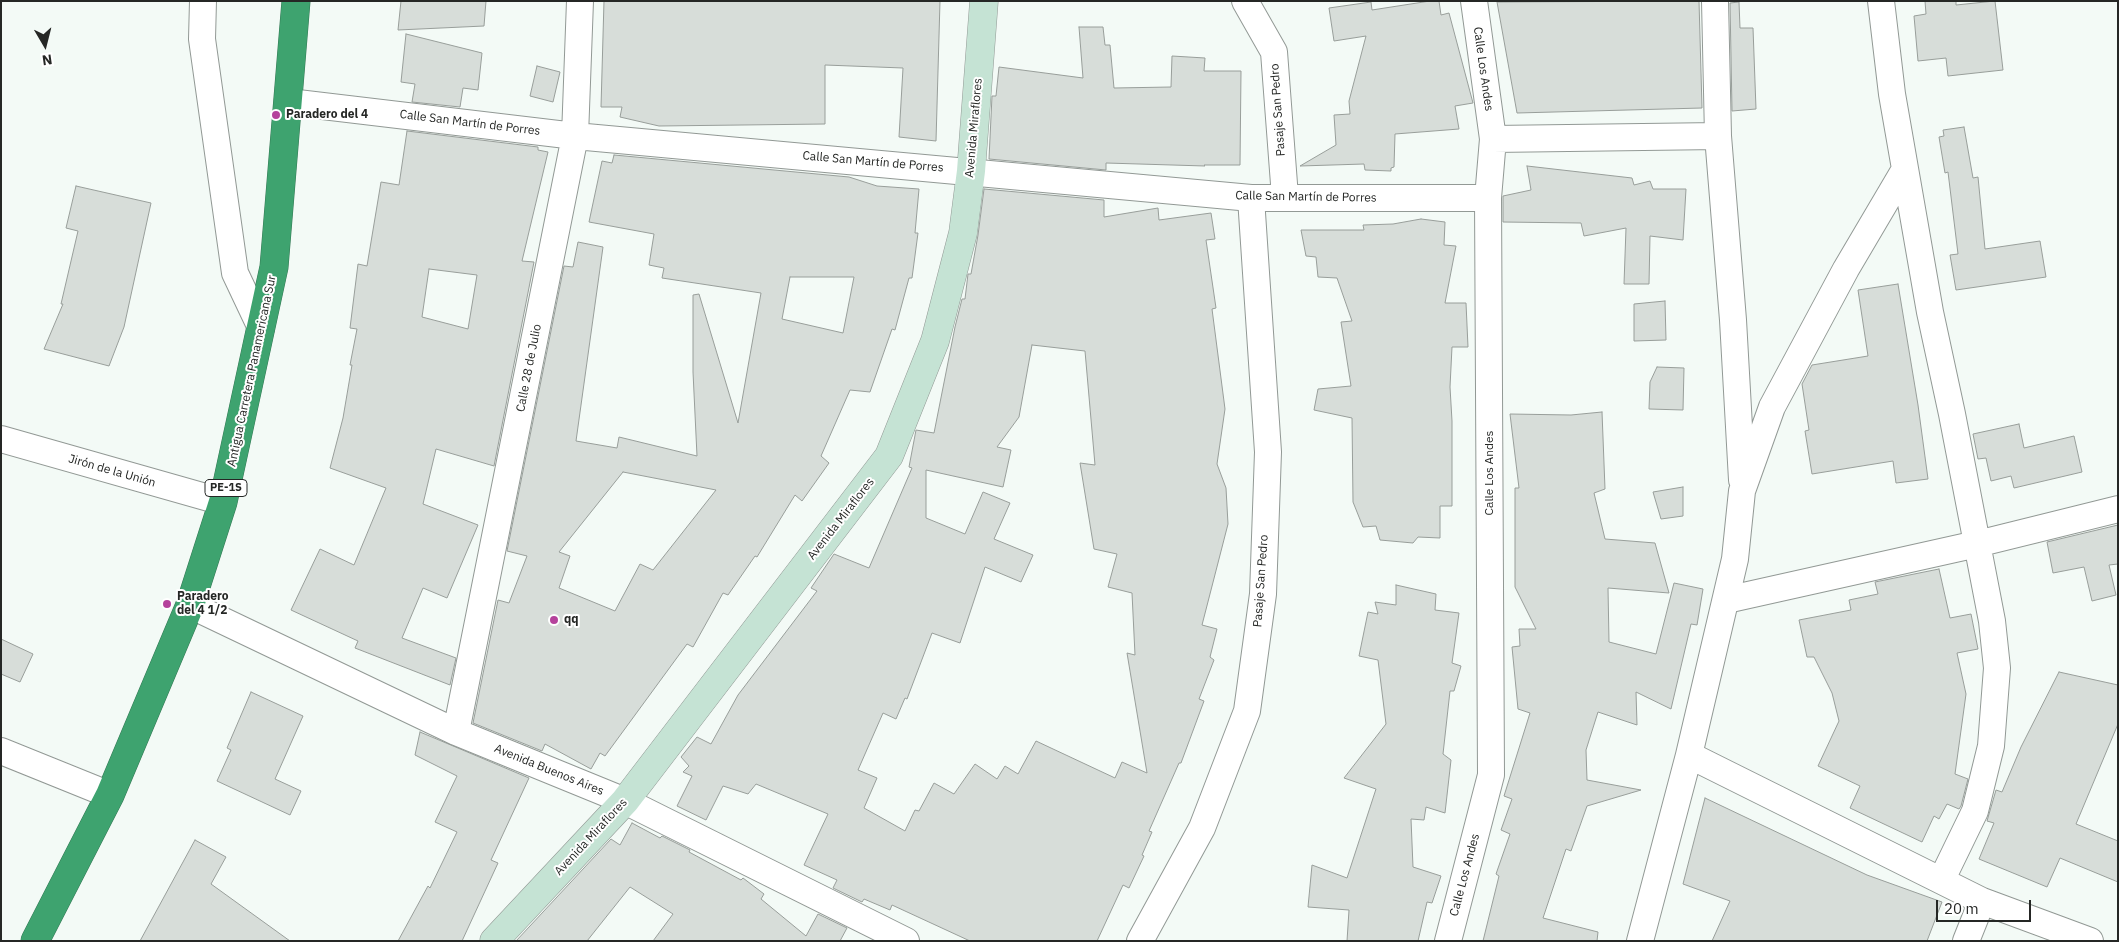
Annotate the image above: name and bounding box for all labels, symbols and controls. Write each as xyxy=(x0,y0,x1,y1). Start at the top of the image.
north arrow xyxy=(20,20,70,70)
street label: Calle Los Andes xyxy=(1470,26,1496,112)
text: N xyxy=(41,50,53,69)
street label: Pasaje San Pedro xyxy=(1268,63,1288,157)
street label: Avenida Miraflores xyxy=(962,78,986,178)
street label: Calle San Martín de Porres xyxy=(399,107,541,139)
place label: Paradero del 4 xyxy=(286,108,368,122)
marker: Paradero del 4 xyxy=(270,109,282,121)
street label: Calle San Martín de Porres xyxy=(802,149,944,175)
street label: Calle San Martín de Porres xyxy=(1235,189,1377,205)
street label: Antigua Carretera Panamericana Sur xyxy=(225,274,279,468)
street label: Calle 28 de Julio xyxy=(513,323,545,413)
street label: Calle Los Andes xyxy=(1483,431,1497,515)
street label: Jirón de la Unión xyxy=(67,452,157,490)
street label: Avenida Miraflores xyxy=(805,475,877,563)
road number: PE-1S xyxy=(205,479,247,496)
street label: Pasaje San Pedro xyxy=(1251,534,1271,628)
place label: Paradero del 4 1/2 xyxy=(177,590,229,618)
marker: Paradero del 4 1/2 xyxy=(161,598,173,610)
place label: qq xyxy=(564,613,579,627)
marker: qq xyxy=(548,614,560,626)
street label: Avenida Buenos Aires xyxy=(492,741,606,799)
street label: Avenida Miraflores xyxy=(552,796,630,878)
street label: Calle Los Andes xyxy=(1447,832,1483,918)
scale bar xyxy=(1939,890,2034,922)
text: 20 m xyxy=(1944,899,1979,918)

